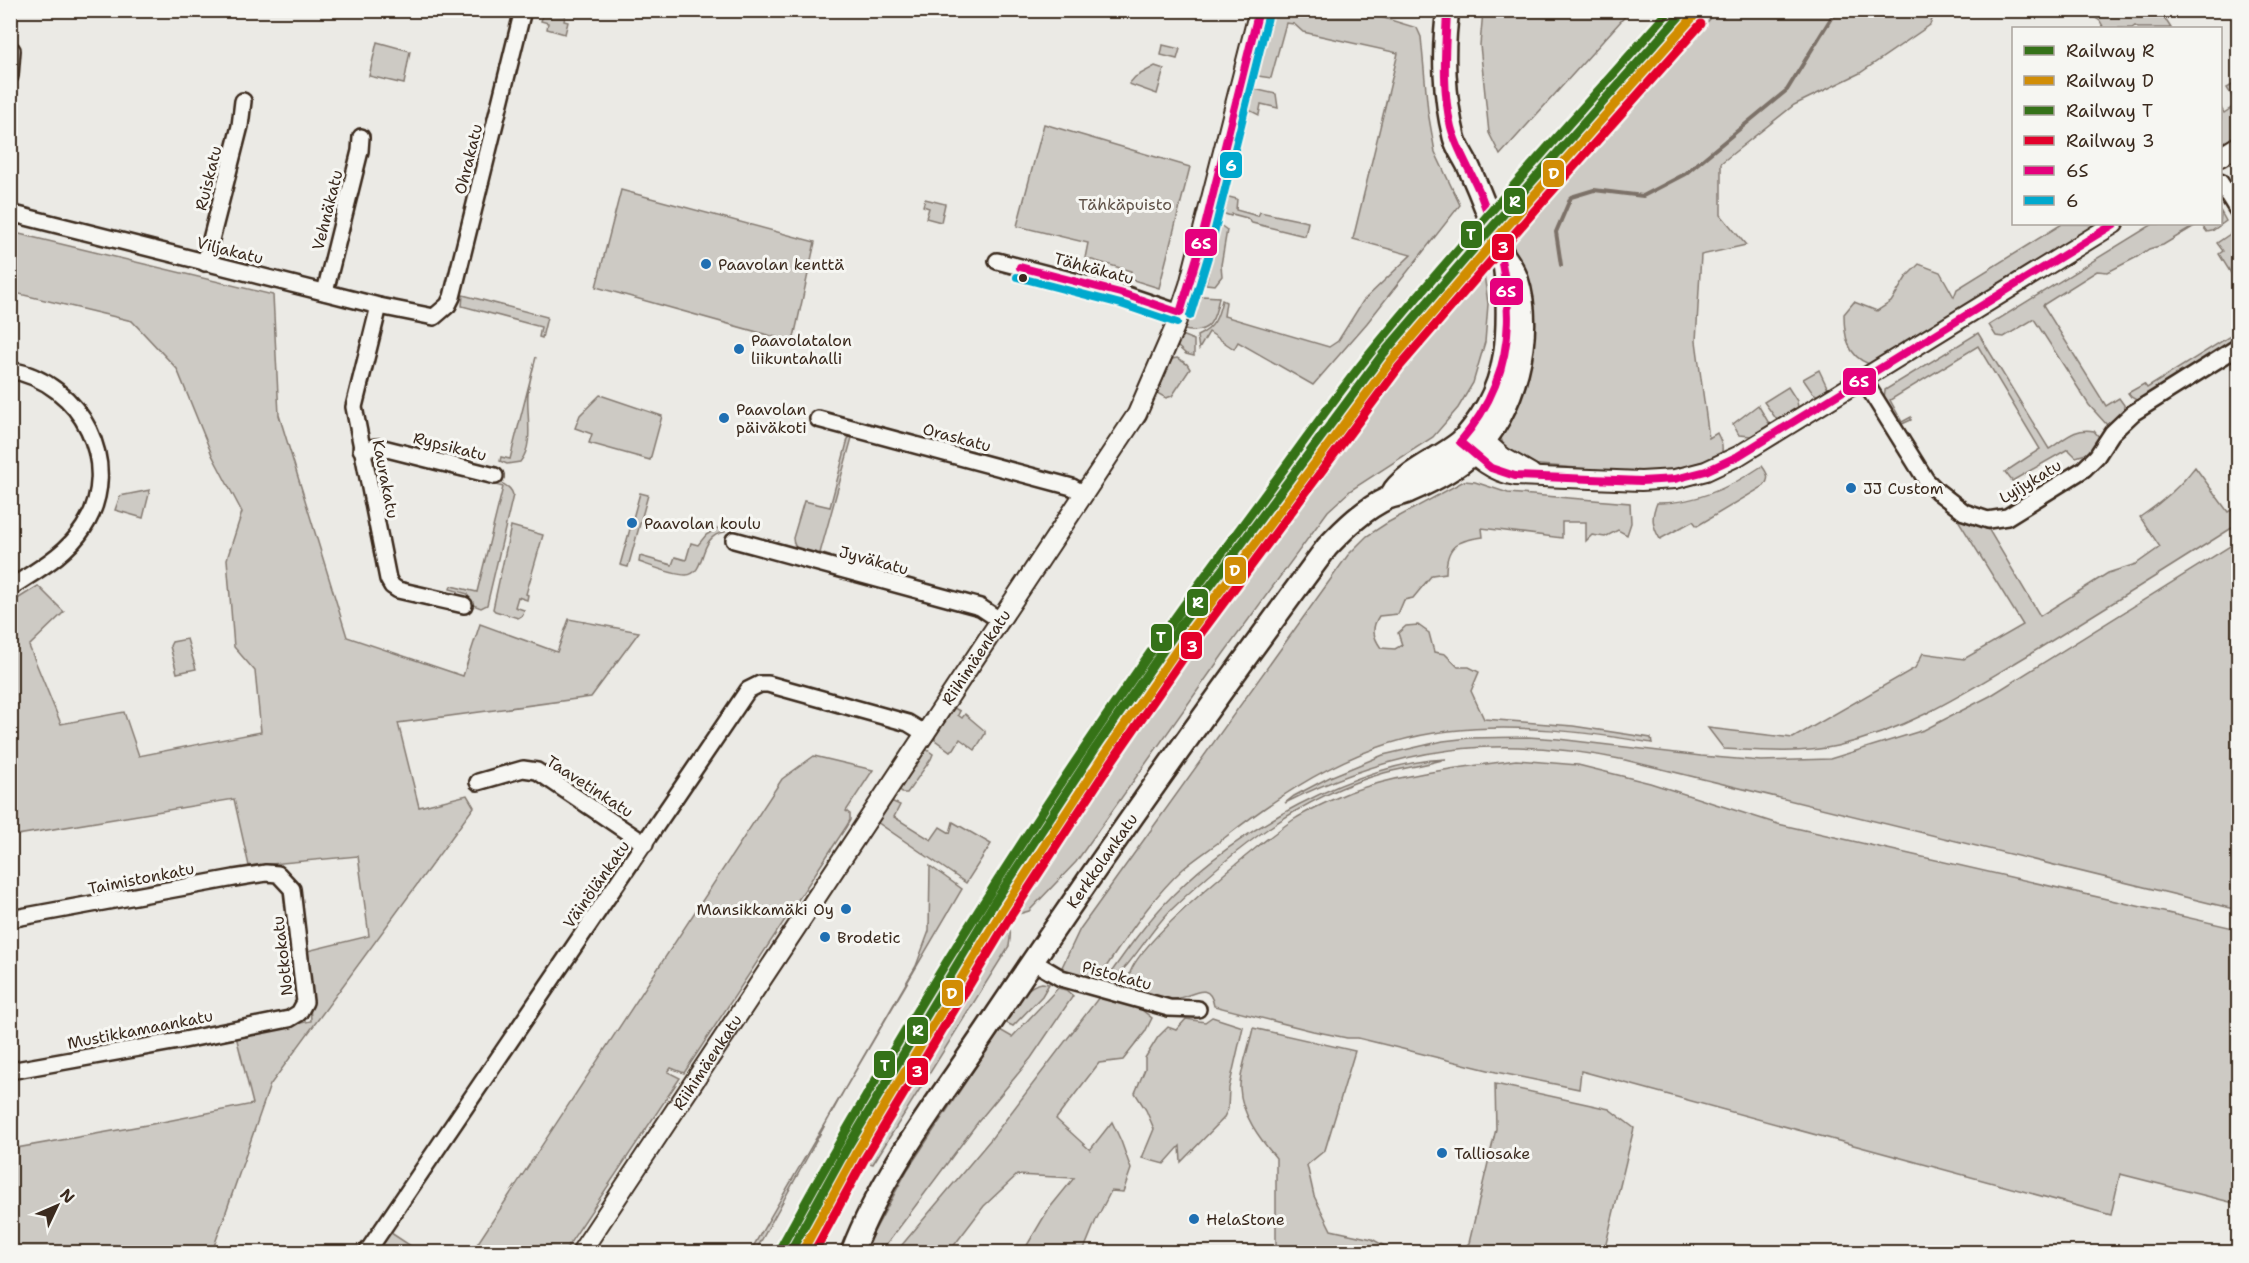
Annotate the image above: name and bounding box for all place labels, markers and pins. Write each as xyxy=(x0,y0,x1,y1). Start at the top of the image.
place label: Paavolan kenttä xyxy=(718,254,844,275)
marker: Paavolan kenttä xyxy=(699,257,713,271)
unlabelled marker xyxy=(1017,272,1029,284)
place label: Paavolatalon liikuntahalli xyxy=(751,330,852,369)
marker: Paavolatalon liikuntahalli xyxy=(732,342,746,356)
place label: Paavolan päiväkoti xyxy=(736,399,807,438)
marker: Paavolan päiväkoti xyxy=(717,411,731,425)
place label: JJ Custom xyxy=(1863,478,1944,499)
marker: JJ Custom xyxy=(1844,481,1858,495)
place label: Paavolan koulu xyxy=(644,513,761,534)
marker: Paavolan koulu xyxy=(625,516,639,530)
place label: Mansikkamäki Oy xyxy=(696,899,834,920)
marker: Mansikkamäki Oy xyxy=(839,902,853,916)
place label: Brodetic xyxy=(837,927,901,948)
marker: Brodetic xyxy=(818,930,832,944)
place label: Talliosake xyxy=(1454,1143,1530,1164)
marker: Talliosake xyxy=(1435,1146,1449,1160)
place label: HelaStone xyxy=(1206,1209,1285,1230)
marker: HelaStone xyxy=(1187,1212,1201,1226)

